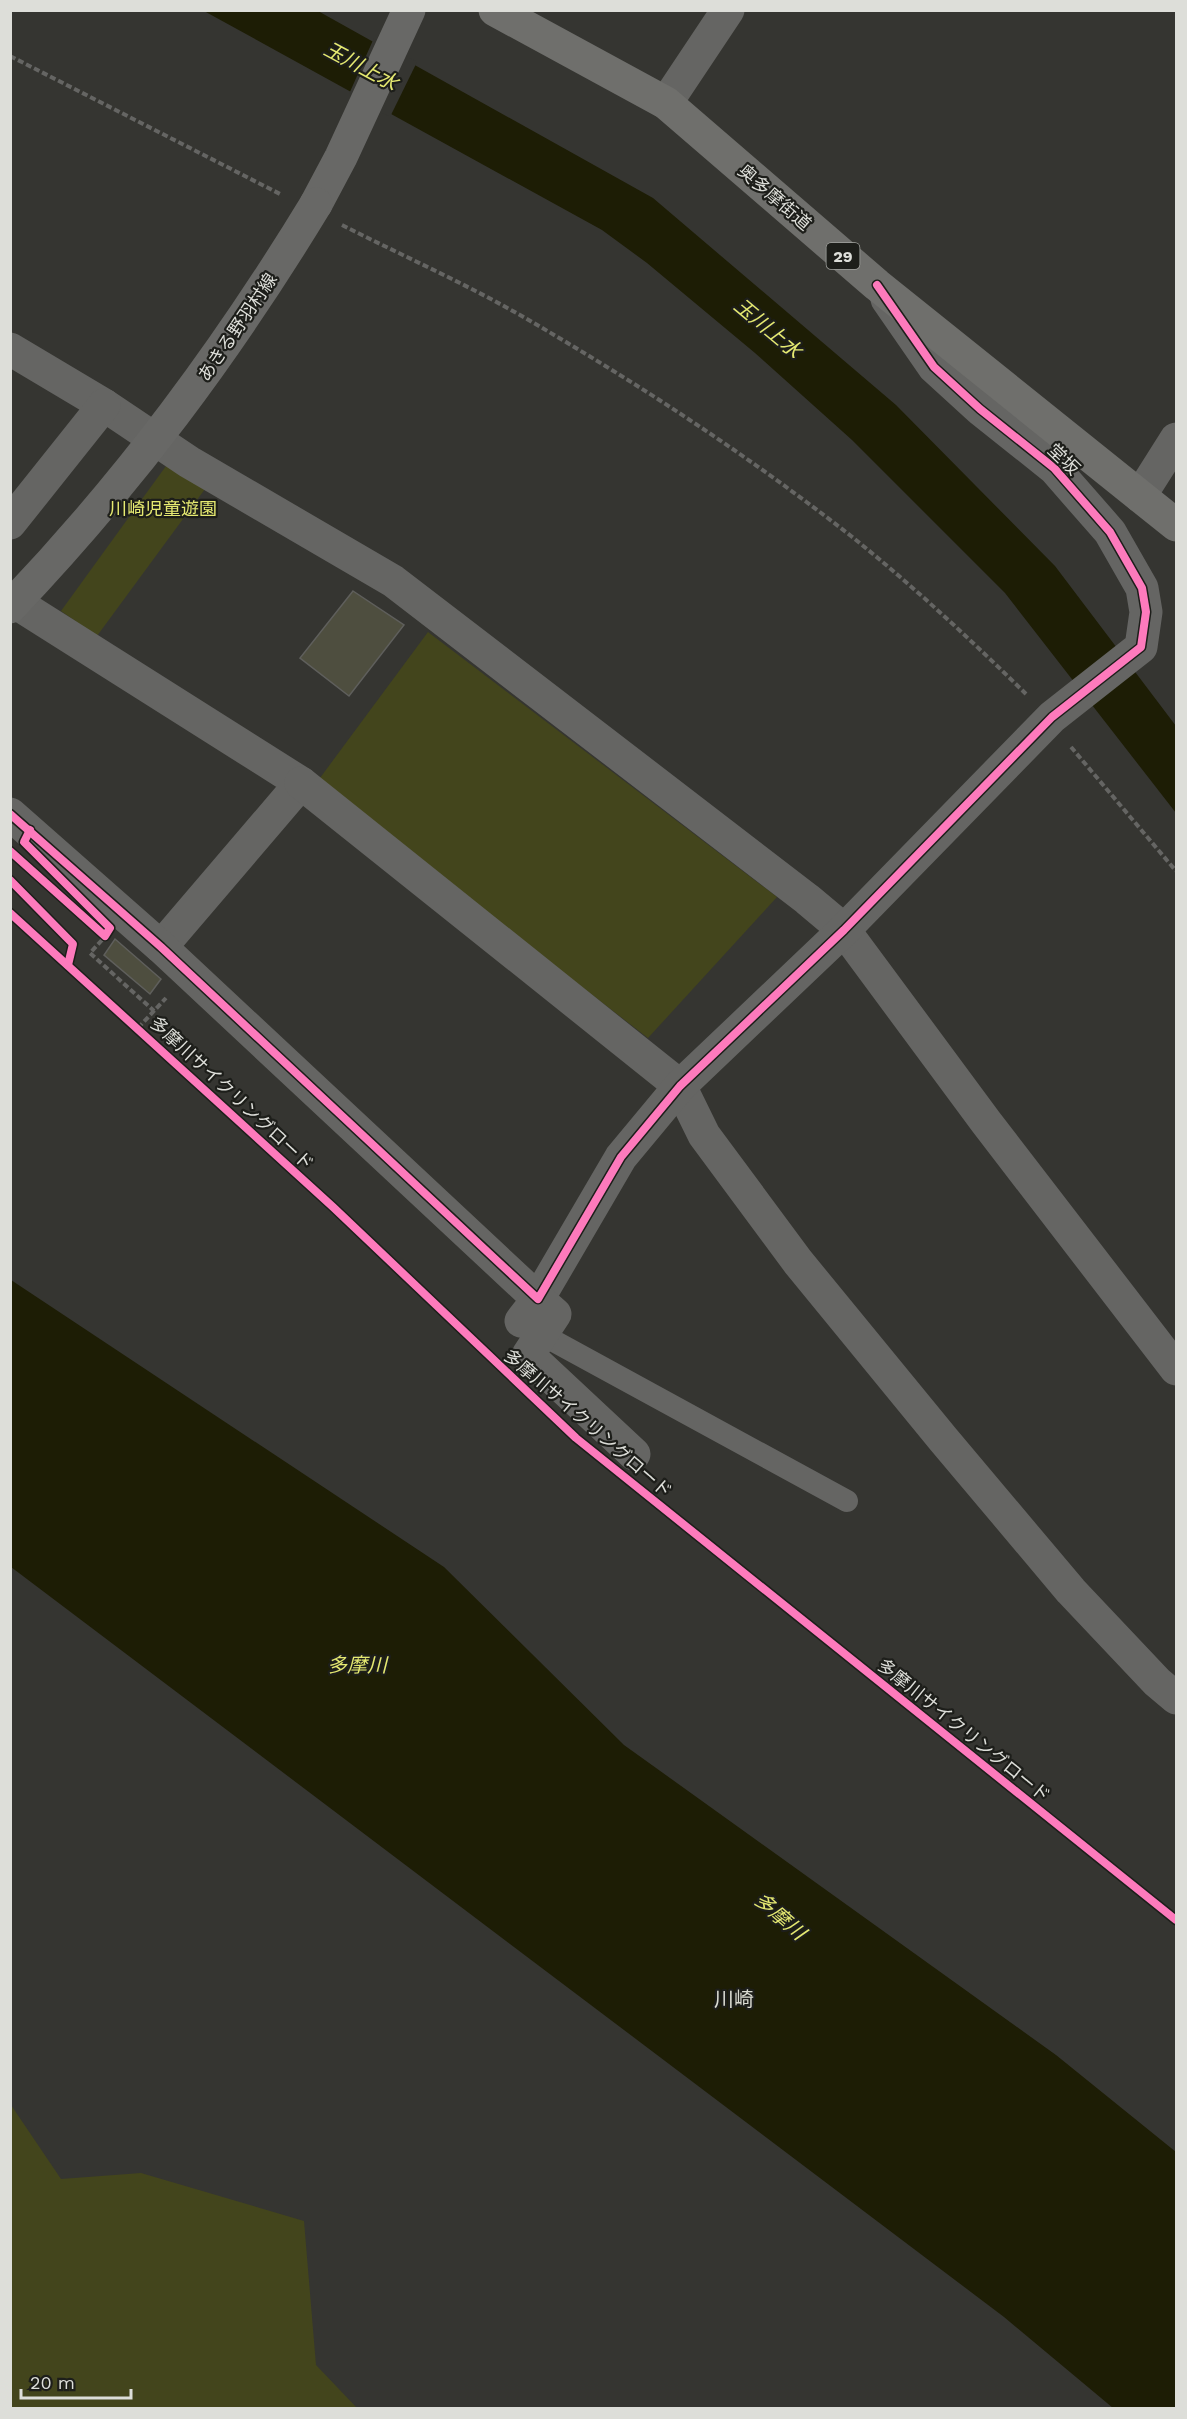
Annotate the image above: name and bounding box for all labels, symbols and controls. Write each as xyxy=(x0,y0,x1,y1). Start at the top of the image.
water label: 玉川上水 xyxy=(320,37,404,96)
street label: 奥多摩街道 xyxy=(734,160,816,234)
road number: 29 xyxy=(826,243,860,269)
street label: あきる野羽村線 xyxy=(193,269,281,385)
water label: 玉川上水 xyxy=(730,293,808,364)
street label: 堂坂 xyxy=(1044,439,1084,479)
park label: 川崎児童遊園 xyxy=(109,498,217,519)
street label: 多摩川サイクリングロード xyxy=(146,1012,318,1174)
street label: 多摩川サイクリングロード xyxy=(500,1344,676,1502)
water label: 多摩川 xyxy=(327,1653,389,1677)
street label: 多摩川サイクリングロード xyxy=(874,1654,1054,1806)
water label: 多摩川 xyxy=(749,1887,812,1946)
district label: 川崎 xyxy=(714,1987,754,2011)
scale bar xyxy=(21,2362,130,2400)
text: 20 m xyxy=(30,2372,75,2393)

